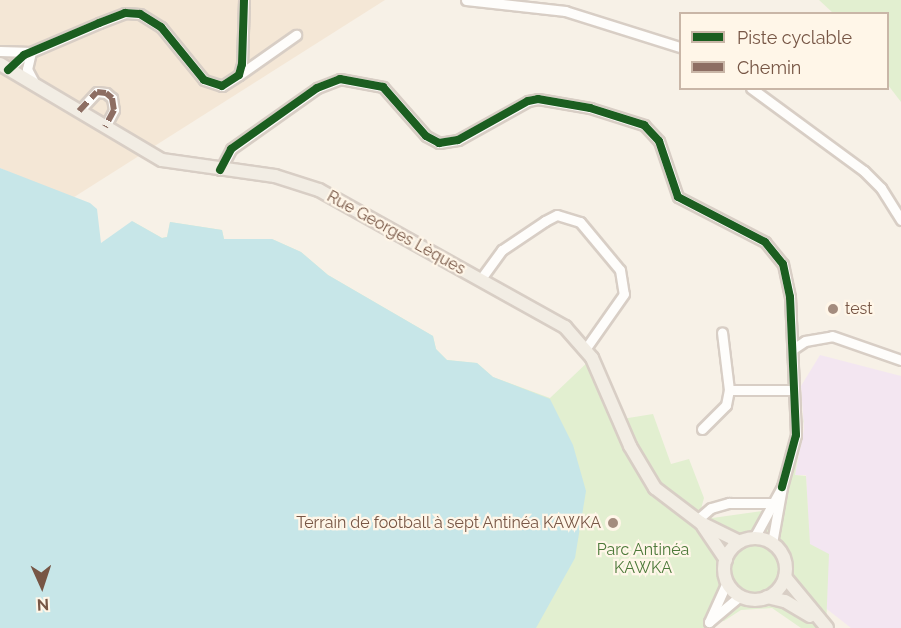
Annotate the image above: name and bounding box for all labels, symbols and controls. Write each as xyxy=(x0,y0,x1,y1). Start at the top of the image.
legend xyxy=(679,12,889,90)
text: Piste cyclable xyxy=(737,27,852,48)
text: Chemin xyxy=(737,57,801,78)
street label: Rue Georges Lèques xyxy=(323,187,469,279)
place label: test xyxy=(845,299,873,319)
marker: test xyxy=(826,302,840,316)
place label: Terrain de football à sept Antinéa KAWKA xyxy=(295,513,601,533)
marker: Terrain de football à sept Antinéa KAWKA xyxy=(606,516,620,530)
park label: Parc Antinéa KAWKA xyxy=(596,540,690,578)
north arrow xyxy=(12,556,72,616)
text: N xyxy=(36,595,50,614)

